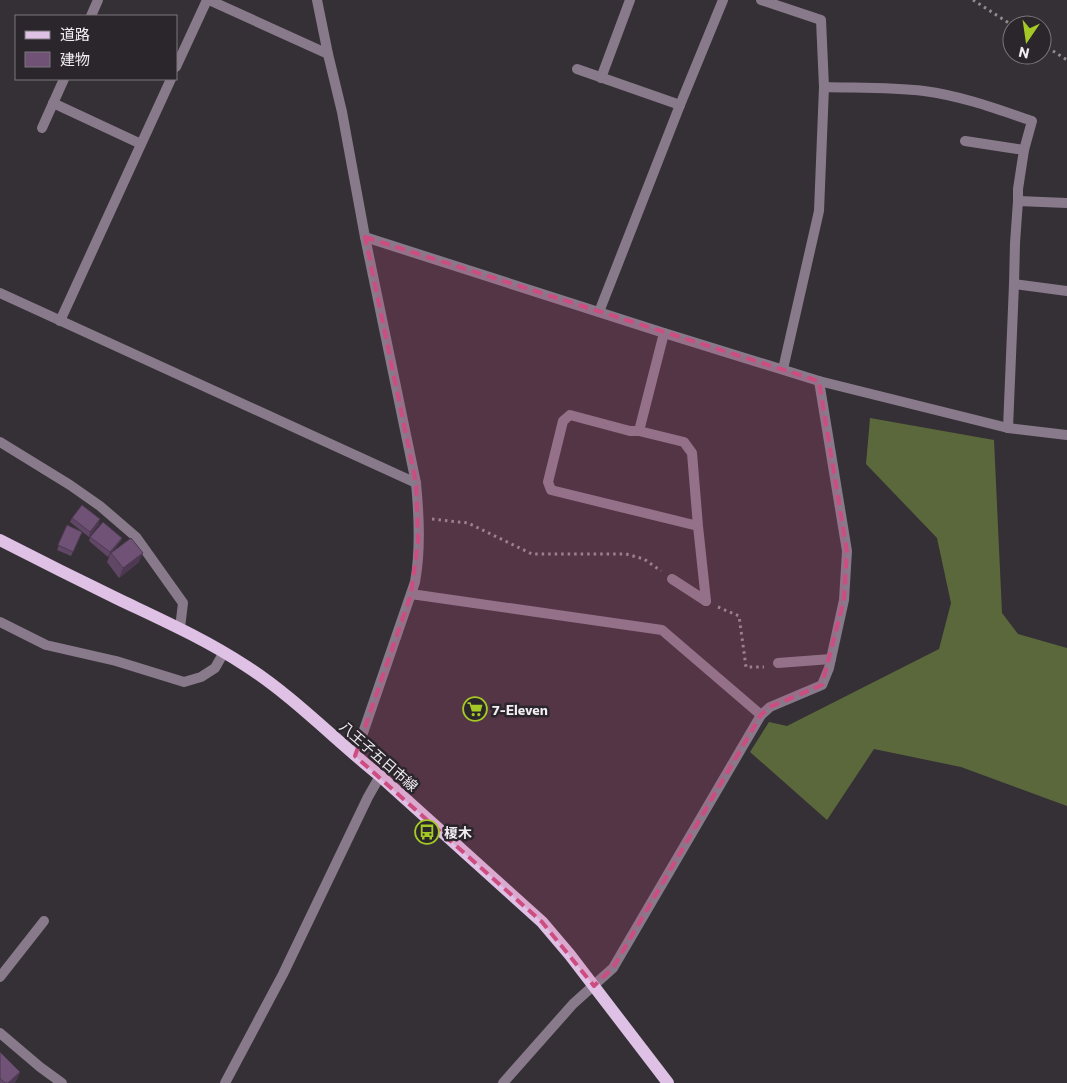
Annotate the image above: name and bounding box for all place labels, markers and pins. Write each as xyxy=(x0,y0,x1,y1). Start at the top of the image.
supermarket icon: 7-Eleven xyxy=(462,696,488,722)
place label: 7-Eleven xyxy=(492,701,548,718)
bus stop icon: 榎木 xyxy=(414,819,440,845)
place label: 榎木 xyxy=(444,824,472,841)

